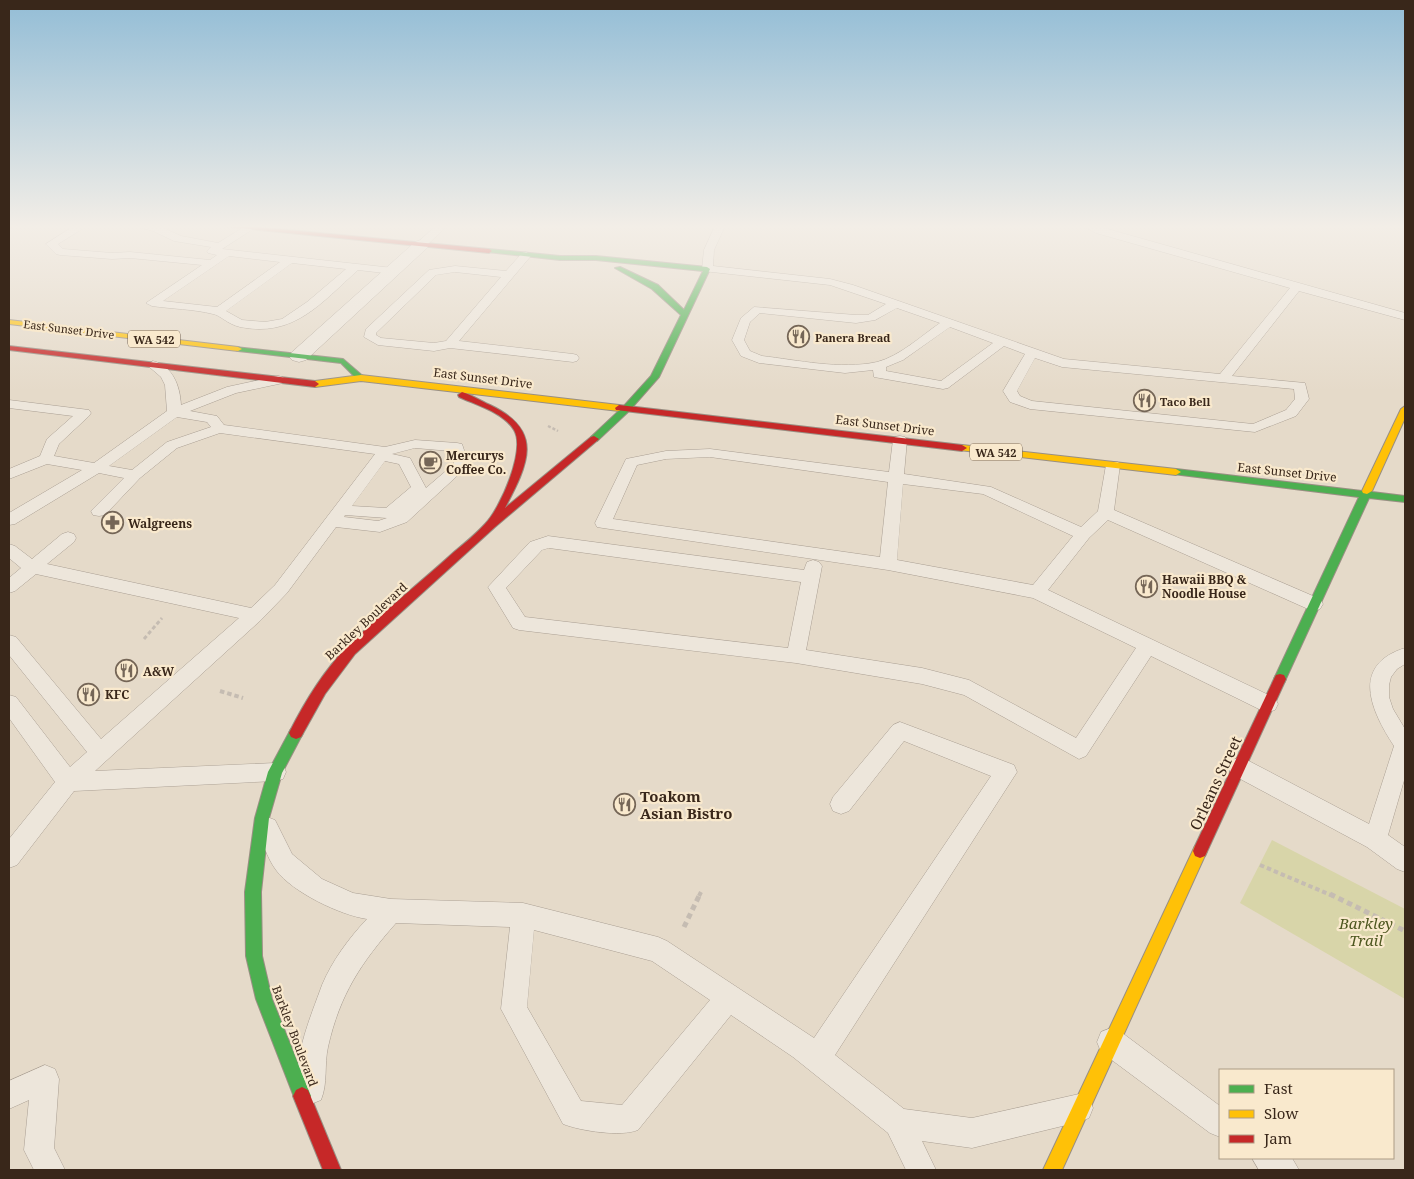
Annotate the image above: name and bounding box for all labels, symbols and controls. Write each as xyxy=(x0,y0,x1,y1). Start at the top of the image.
street label: East Sunset Drive xyxy=(23,316,115,342)
restaurant icon: Panera Bread xyxy=(787,325,811,349)
road number: WA 542 xyxy=(128,330,180,348)
place label: Panera Bread xyxy=(815,330,890,345)
street label: East Sunset Drive xyxy=(433,363,533,393)
restaurant icon: Taco Bell xyxy=(1132,389,1156,413)
place label: Taco Bell xyxy=(1160,394,1210,409)
street label: East Sunset Drive xyxy=(835,410,935,440)
road number: WA 542 xyxy=(970,444,1022,461)
place label: Mercurys Coffee Co. xyxy=(446,447,506,478)
cafe icon: Mercurys Coffee Co. xyxy=(418,450,442,474)
street label: East Sunset Drive xyxy=(1237,458,1337,486)
pharmacy icon: Walgreens xyxy=(100,511,124,535)
place label: Walgreens xyxy=(128,515,192,532)
place label: Hawaii BBQ & Noodle House xyxy=(1162,571,1247,602)
restaurant icon: Hawaii BBQ & Noodle House xyxy=(1134,574,1158,598)
street label: Barkley Boulevard xyxy=(321,578,411,664)
restaurant icon: A&W xyxy=(115,659,139,683)
place label: A&W xyxy=(143,663,174,680)
restaurant icon: KFC xyxy=(77,682,101,706)
place label: KFC xyxy=(105,686,129,703)
street label: Orleans Street xyxy=(1184,733,1246,833)
place label: Toakom Asian Bistro xyxy=(640,786,732,823)
restaurant icon: Toakom Asian Bistro xyxy=(612,793,636,817)
park label: Barkley Trail xyxy=(1338,913,1393,950)
street label: Barkley Boulevard xyxy=(268,983,322,1089)
legend xyxy=(1219,1069,1394,1159)
text: Fast xyxy=(1264,1078,1293,1098)
text: Slow xyxy=(1264,1103,1298,1123)
text: Jam xyxy=(1263,1128,1292,1148)

